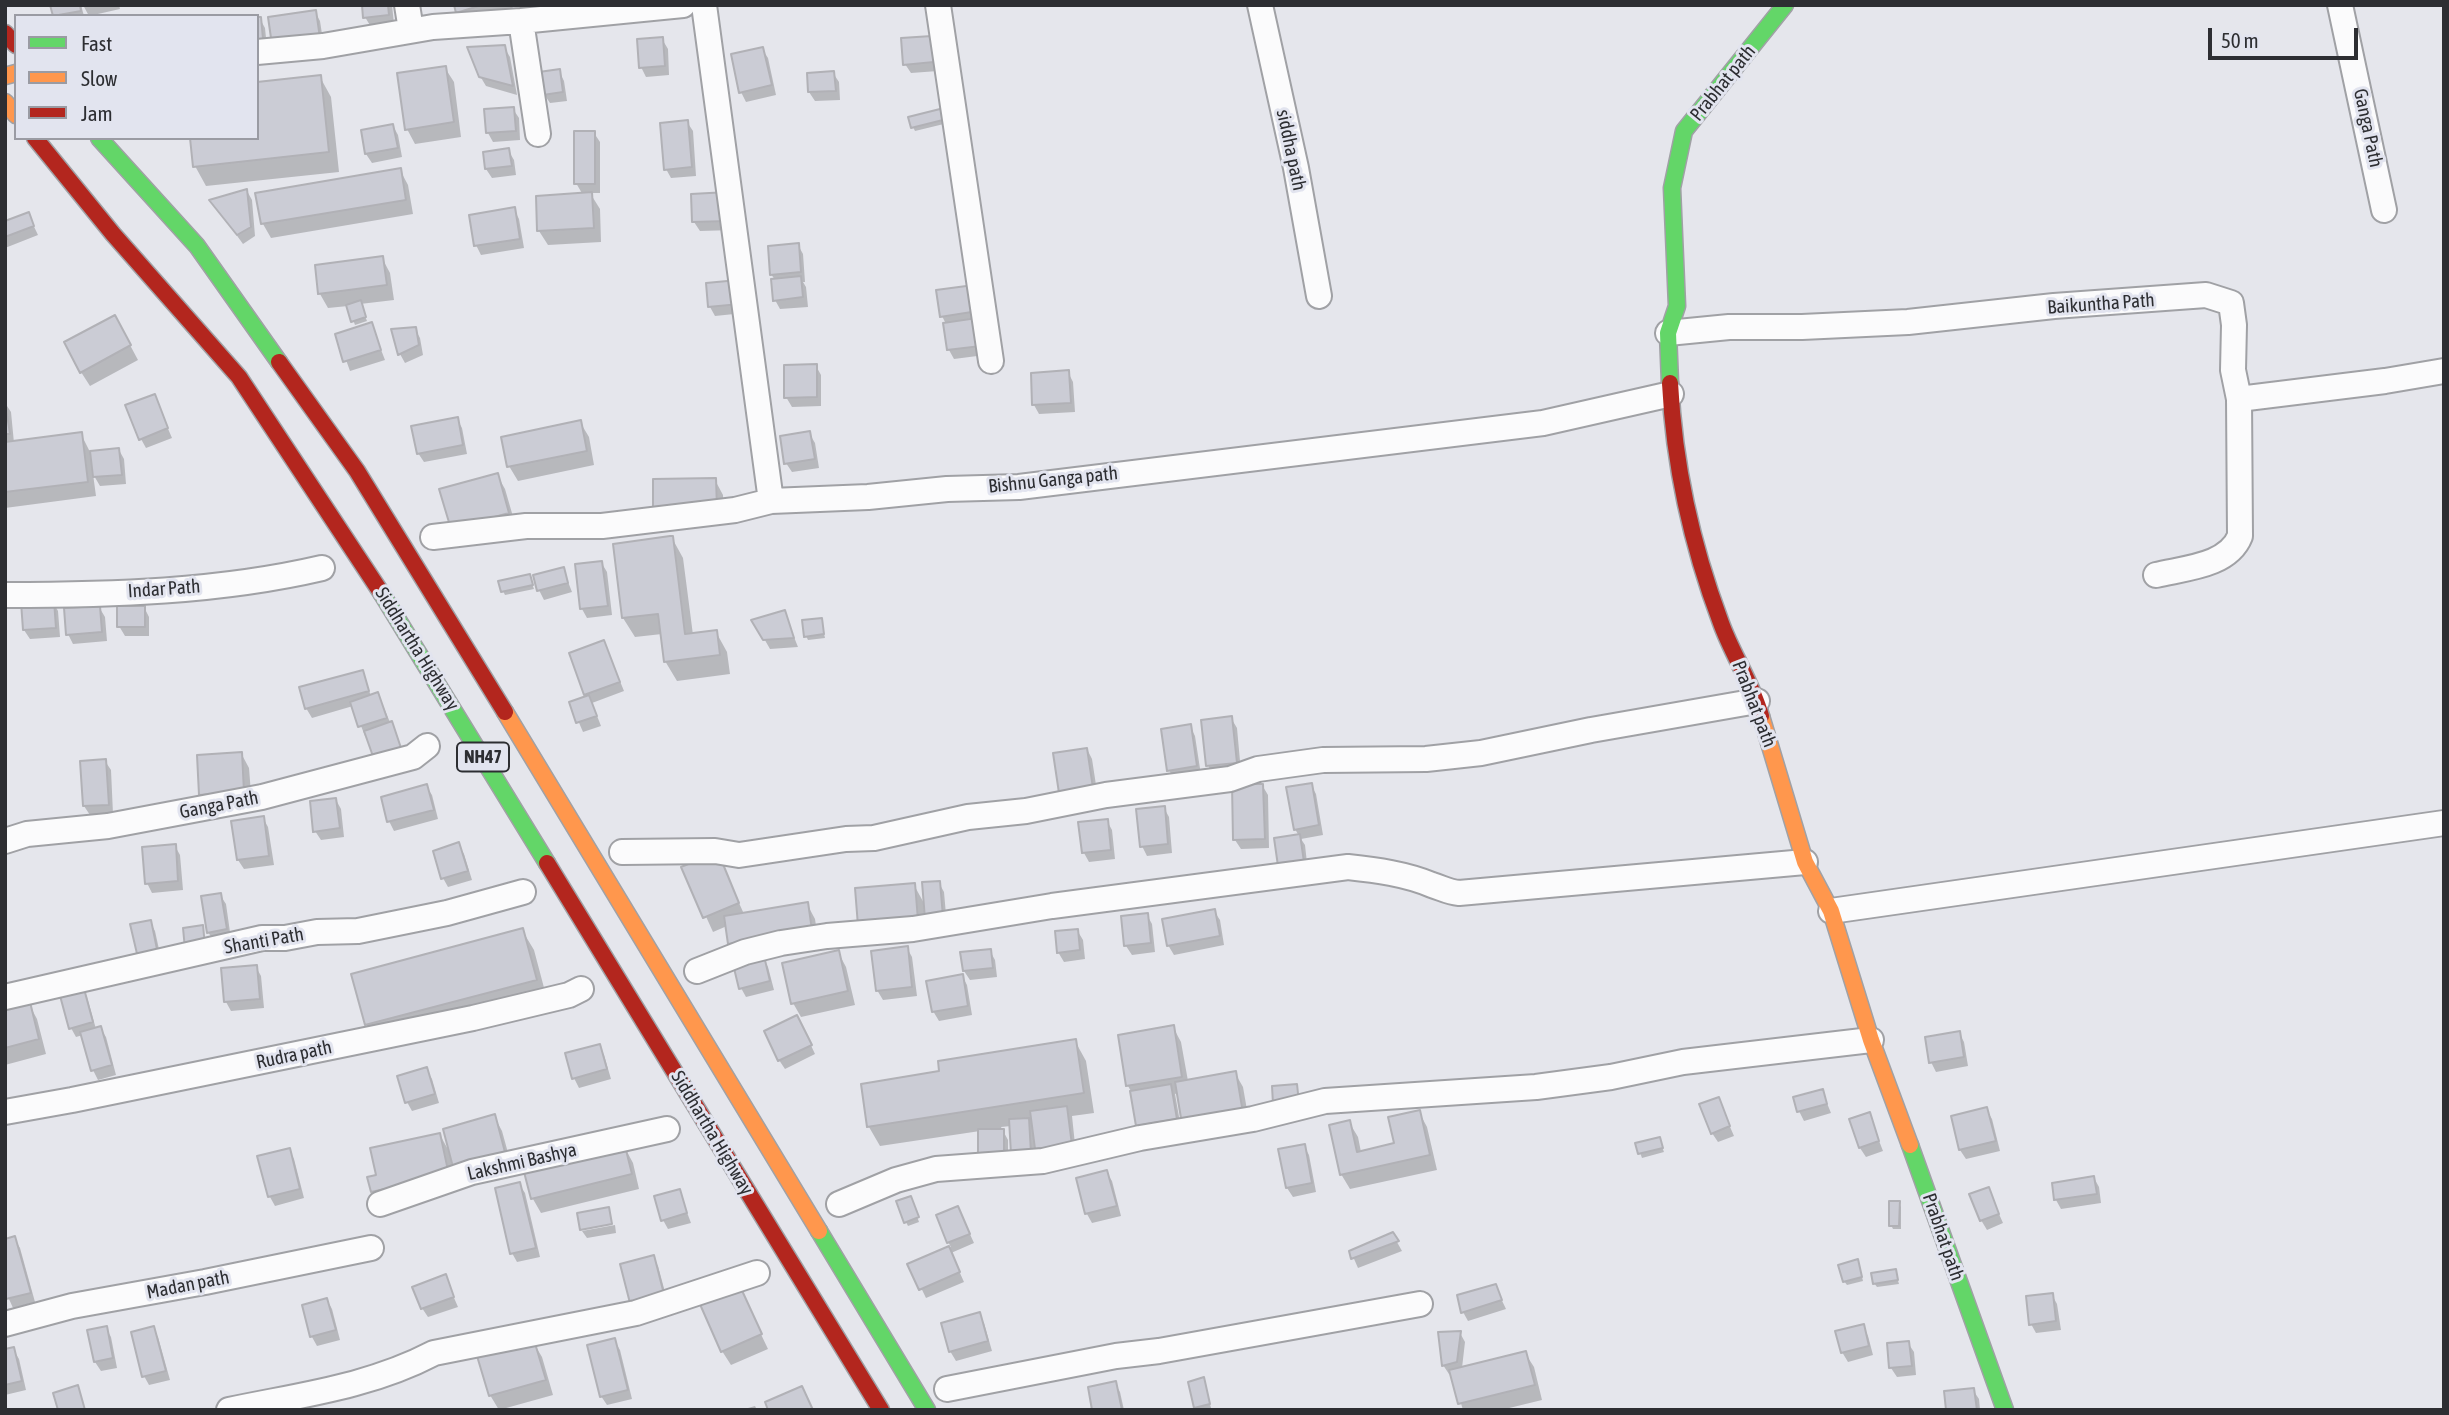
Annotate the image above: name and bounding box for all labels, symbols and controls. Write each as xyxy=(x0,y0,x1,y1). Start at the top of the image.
legend xyxy=(14,14,259,140)
scale bar xyxy=(2211,14,2362,58)
text: 50 m xyxy=(2221,28,2259,52)
text: Fast xyxy=(81,31,112,55)
street label: Prabhat path xyxy=(1685,40,1761,126)
text: Slow xyxy=(81,66,117,90)
street label: Ganga Path xyxy=(2349,87,2387,169)
text: Jam xyxy=(81,101,113,125)
street label: siddha path xyxy=(1271,107,1311,193)
street label: Baikuntha Path xyxy=(2047,289,2155,319)
street label: Bishnu Ganga path xyxy=(987,462,1119,498)
street label: Indar Path xyxy=(127,575,201,603)
street label: Siddhartha Highway xyxy=(370,583,464,715)
street label: Prabhat path xyxy=(1727,657,1781,751)
road number: NH47 xyxy=(457,742,509,772)
street label: Ganga Path xyxy=(178,786,260,824)
street label: Shanti Path xyxy=(223,923,305,959)
street label: Rudra path xyxy=(254,1036,334,1074)
street label: Siddhartha Highway xyxy=(666,1067,758,1199)
street label: Lakshmi Bashya xyxy=(465,1138,579,1186)
street label: Prabhat path xyxy=(1917,1190,1969,1284)
street label: Madan path xyxy=(145,1266,231,1304)

